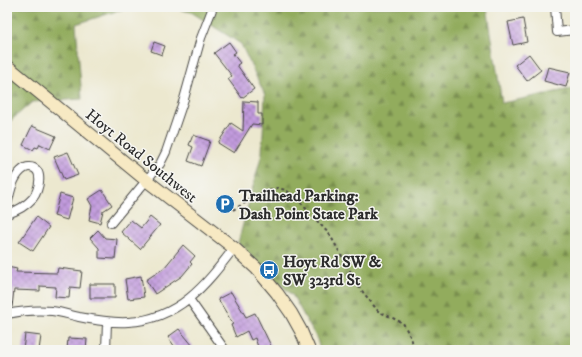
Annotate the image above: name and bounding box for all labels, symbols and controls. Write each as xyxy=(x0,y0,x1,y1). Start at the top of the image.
street label: Hoyt Road Southwest xyxy=(81,104,201,207)
place label: Trailhead Parking: Dash Point State Park xyxy=(238,186,379,224)
parking icon: Trailhead Parking: Dash Point State Park xyxy=(214,193,236,215)
place label: Hoyt Rd SW & SW 323rd St xyxy=(283,252,382,290)
bus stop icon: Hoyt Rd SW & SW 323rd St xyxy=(258,259,280,281)

